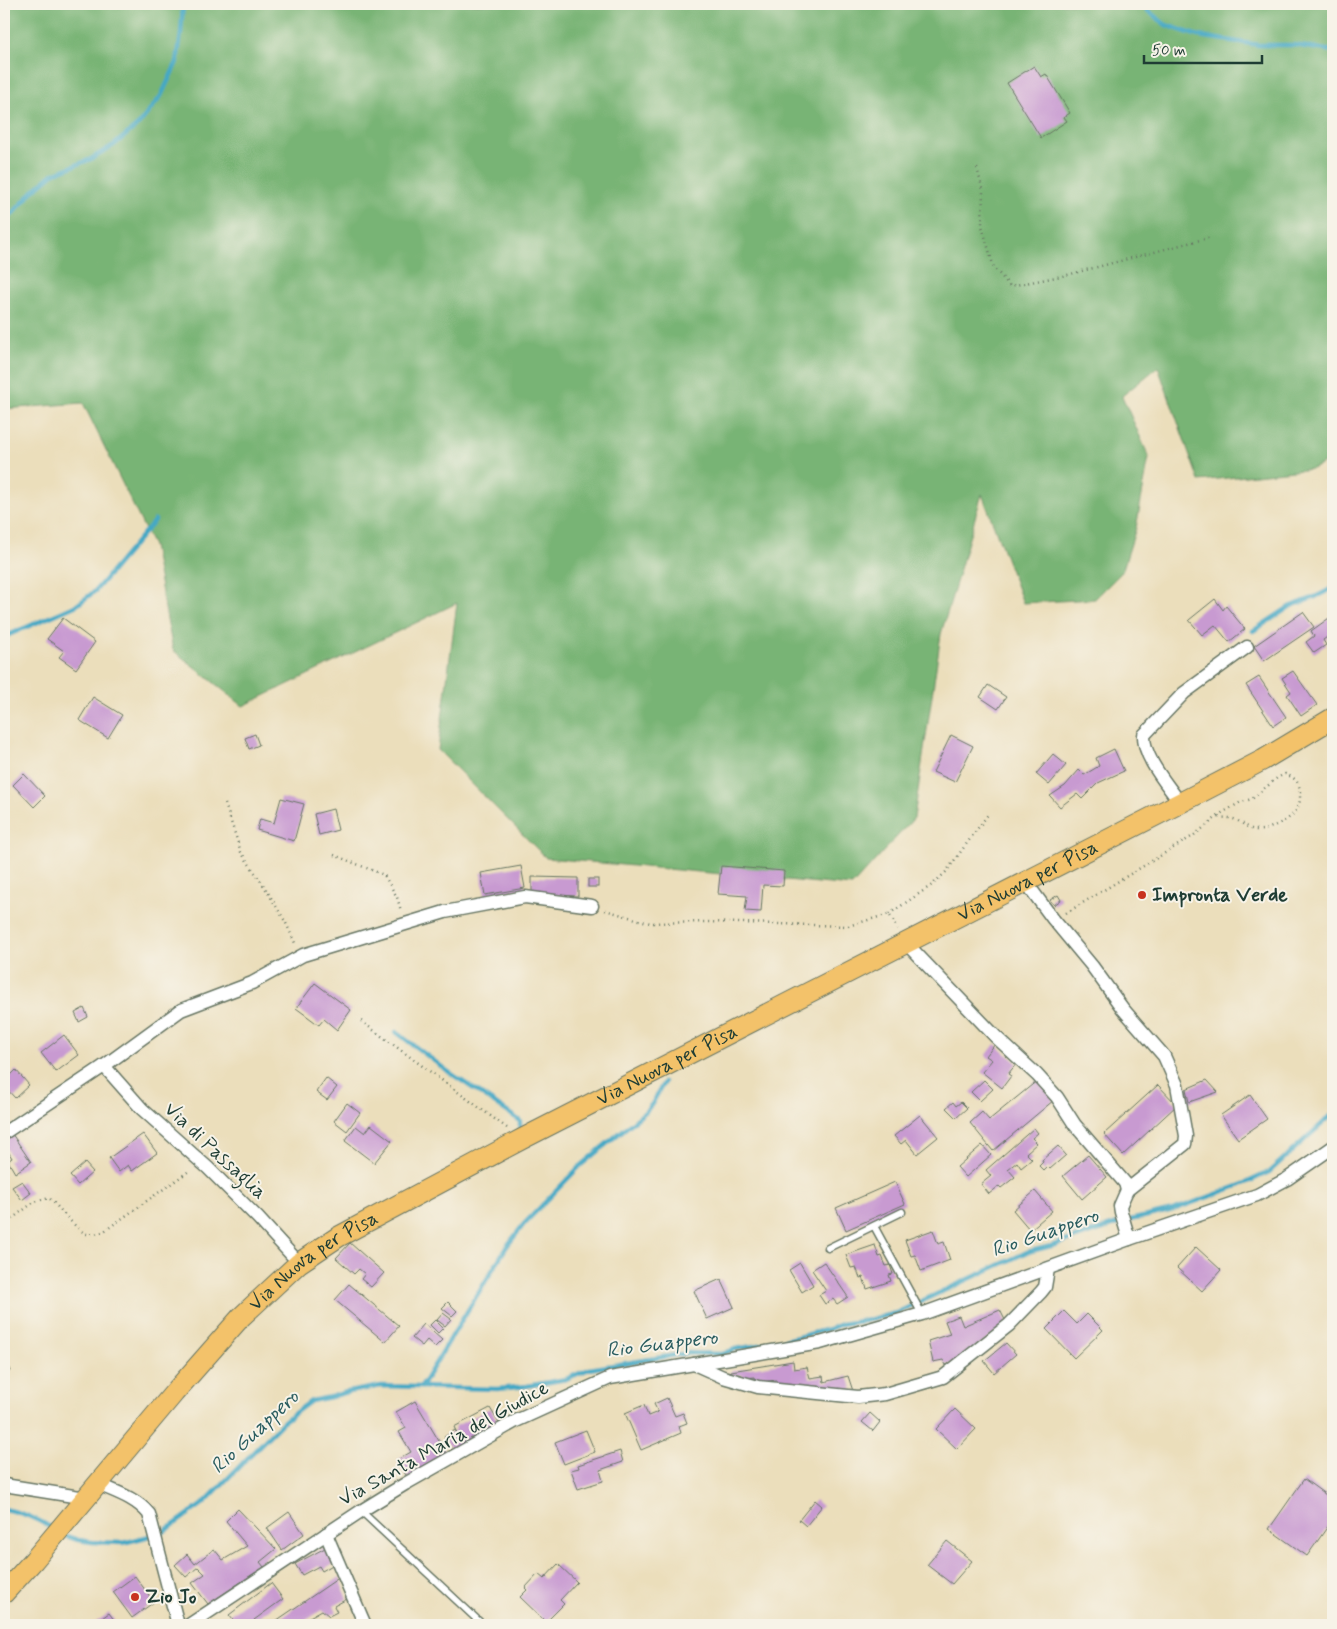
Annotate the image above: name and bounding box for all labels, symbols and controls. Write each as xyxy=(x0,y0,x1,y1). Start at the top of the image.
scale bar xyxy=(1144,32,1262,64)
text: 50 m xyxy=(1152,41,1186,61)
street label: Via Nuova per Pisa xyxy=(952,834,1103,928)
place label: Impronta Verde xyxy=(1152,882,1288,909)
marker: Impronta Verde xyxy=(1136,889,1148,901)
street label: Via Nuova per Pisa xyxy=(592,1018,742,1112)
street label: Via di Passaglia xyxy=(156,1096,272,1207)
water label: Rio Guappero xyxy=(988,1201,1103,1264)
street label: Via Nuova per Pisa xyxy=(242,1205,383,1317)
water label: Rio Guappero xyxy=(605,1323,720,1365)
street label: Via Santa Maria del Giudice xyxy=(334,1375,554,1513)
water label: Rio Guappero xyxy=(205,1383,306,1480)
place label: Zio Jo xyxy=(145,1584,197,1611)
marker: Zio Jo xyxy=(129,1591,141,1603)

